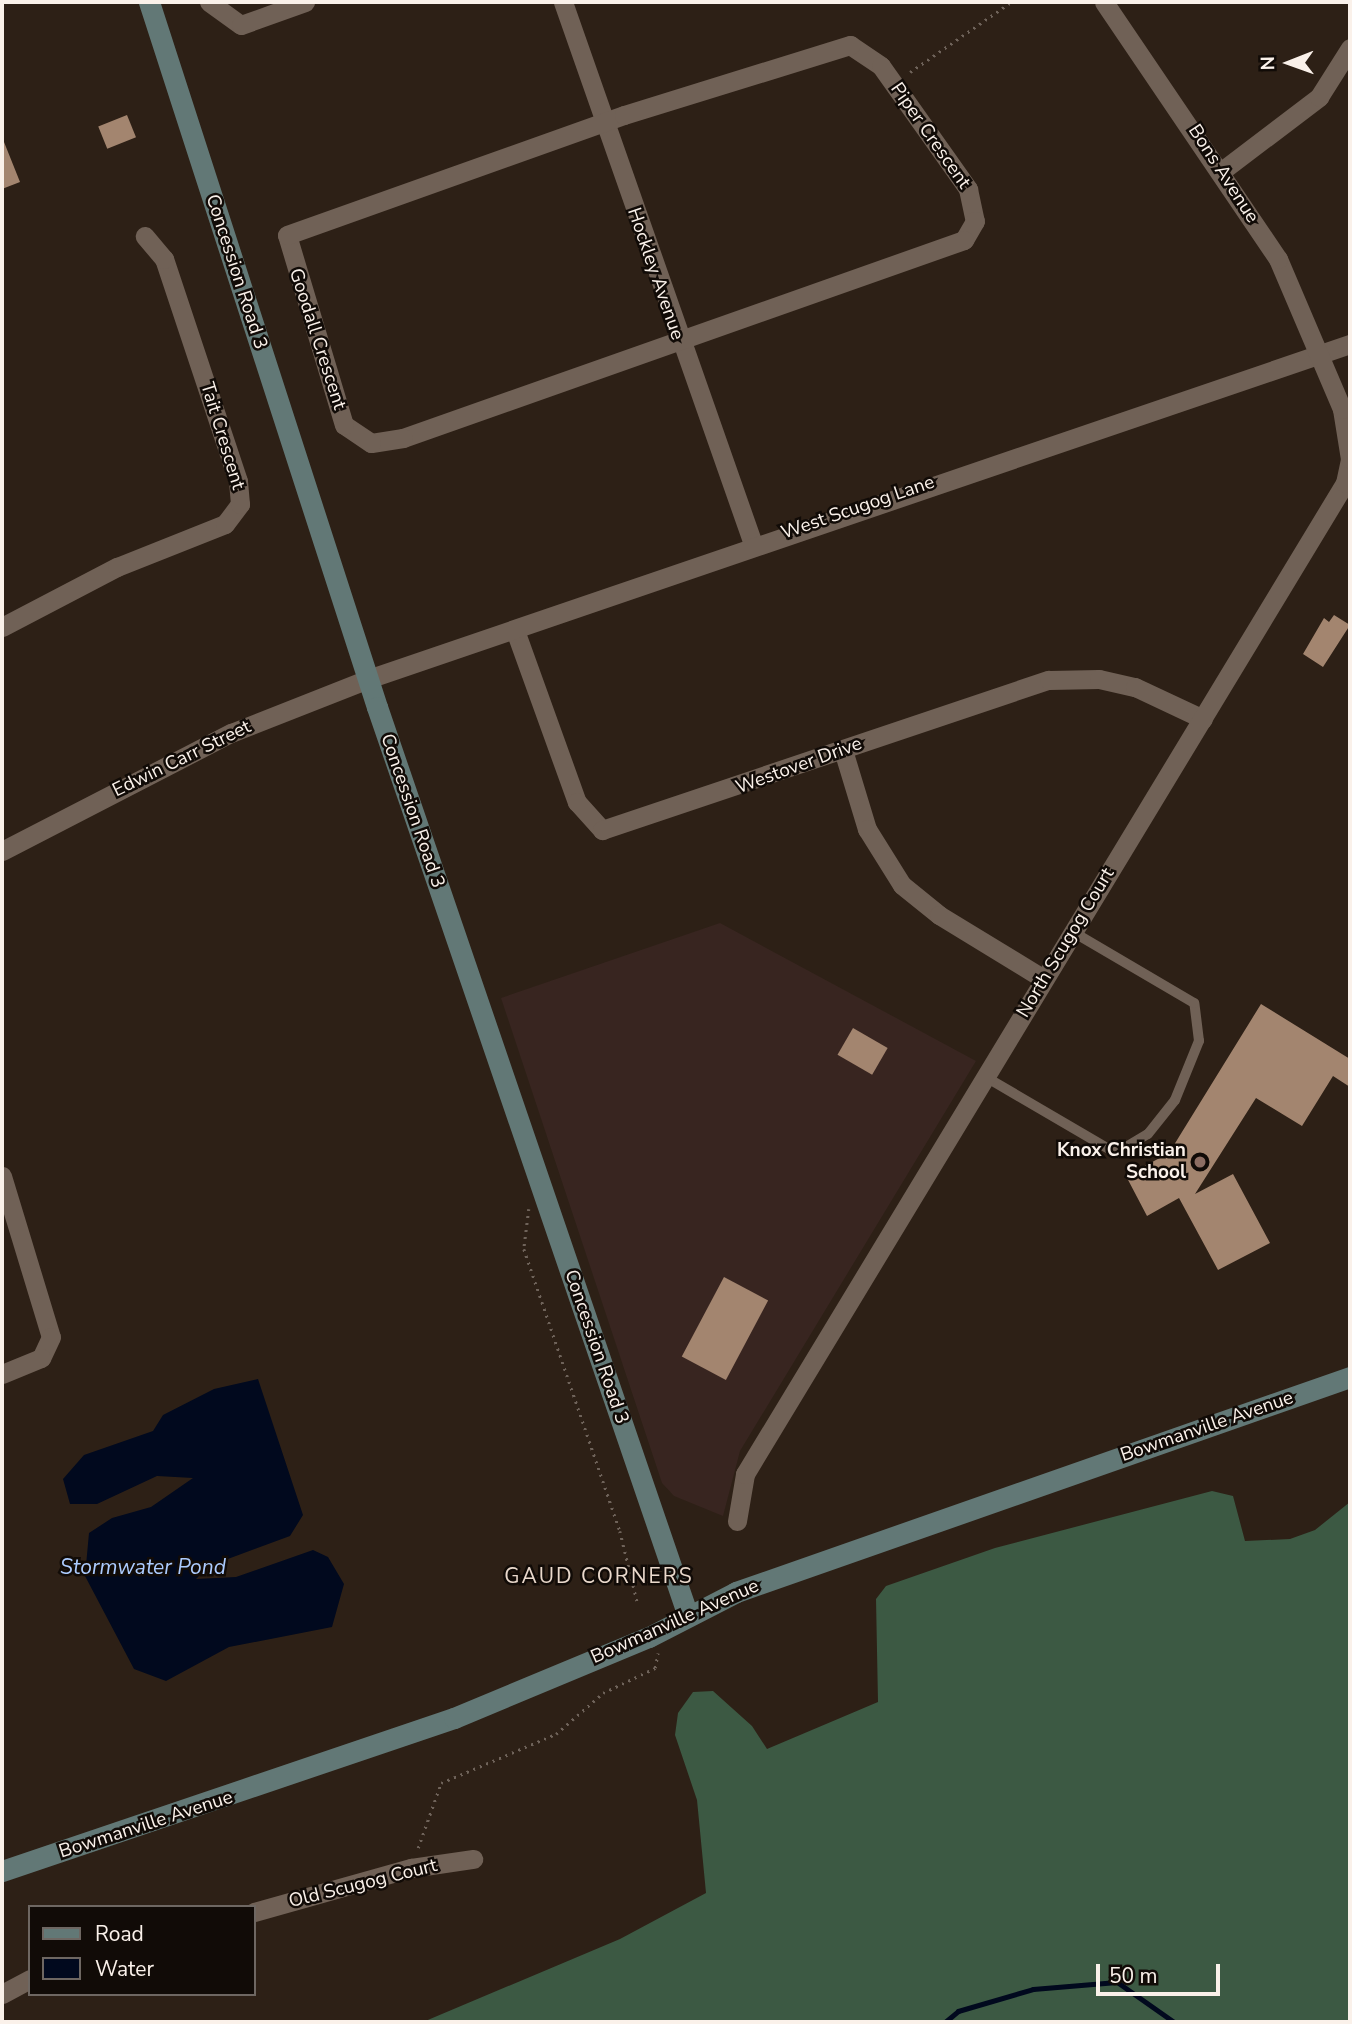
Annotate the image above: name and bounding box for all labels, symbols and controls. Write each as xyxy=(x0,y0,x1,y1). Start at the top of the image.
north arrow xyxy=(1254,28,1324,98)
text: N xyxy=(1255,56,1281,71)
street label: Piper Crescent xyxy=(885,79,975,193)
street label: Bons Avenue xyxy=(1183,120,1263,228)
street label: Concession Road 3 xyxy=(200,192,272,352)
street label: Hockley Avenue xyxy=(622,205,688,343)
street label: Goodall Crescent xyxy=(283,266,351,412)
street label: Tait Crescent xyxy=(195,380,249,492)
street label: West Scugog Lane xyxy=(778,471,938,545)
street label: Edwin Carr Street xyxy=(109,716,255,802)
street label: Concession Road 3 xyxy=(375,731,449,891)
street label: Westover Drive xyxy=(733,733,865,799)
street label: North Scugog Court xyxy=(1012,864,1120,1022)
place label: Knox Christian School xyxy=(1057,1140,1186,1184)
marker: Knox Christian School xyxy=(1192,1154,1208,1170)
street label: Concession Road 3 xyxy=(559,1267,633,1427)
street label: Bowmanville Avenue xyxy=(1118,1387,1296,1467)
water label: Stormwater Pond xyxy=(60,1554,226,1580)
district label: GAUD CORNERS xyxy=(506,1563,692,1589)
street label: Bowmanville Avenue xyxy=(588,1575,762,1669)
street label: Bowmanville Avenue xyxy=(56,1786,236,1864)
street label: Old Scugog Court xyxy=(286,1855,440,1913)
legend xyxy=(28,1905,256,1996)
text: Road xyxy=(95,1920,144,1948)
scale bar xyxy=(1100,1951,1224,1995)
text: Water xyxy=(95,1955,154,1983)
text: 50 m xyxy=(1109,1962,1158,1990)

